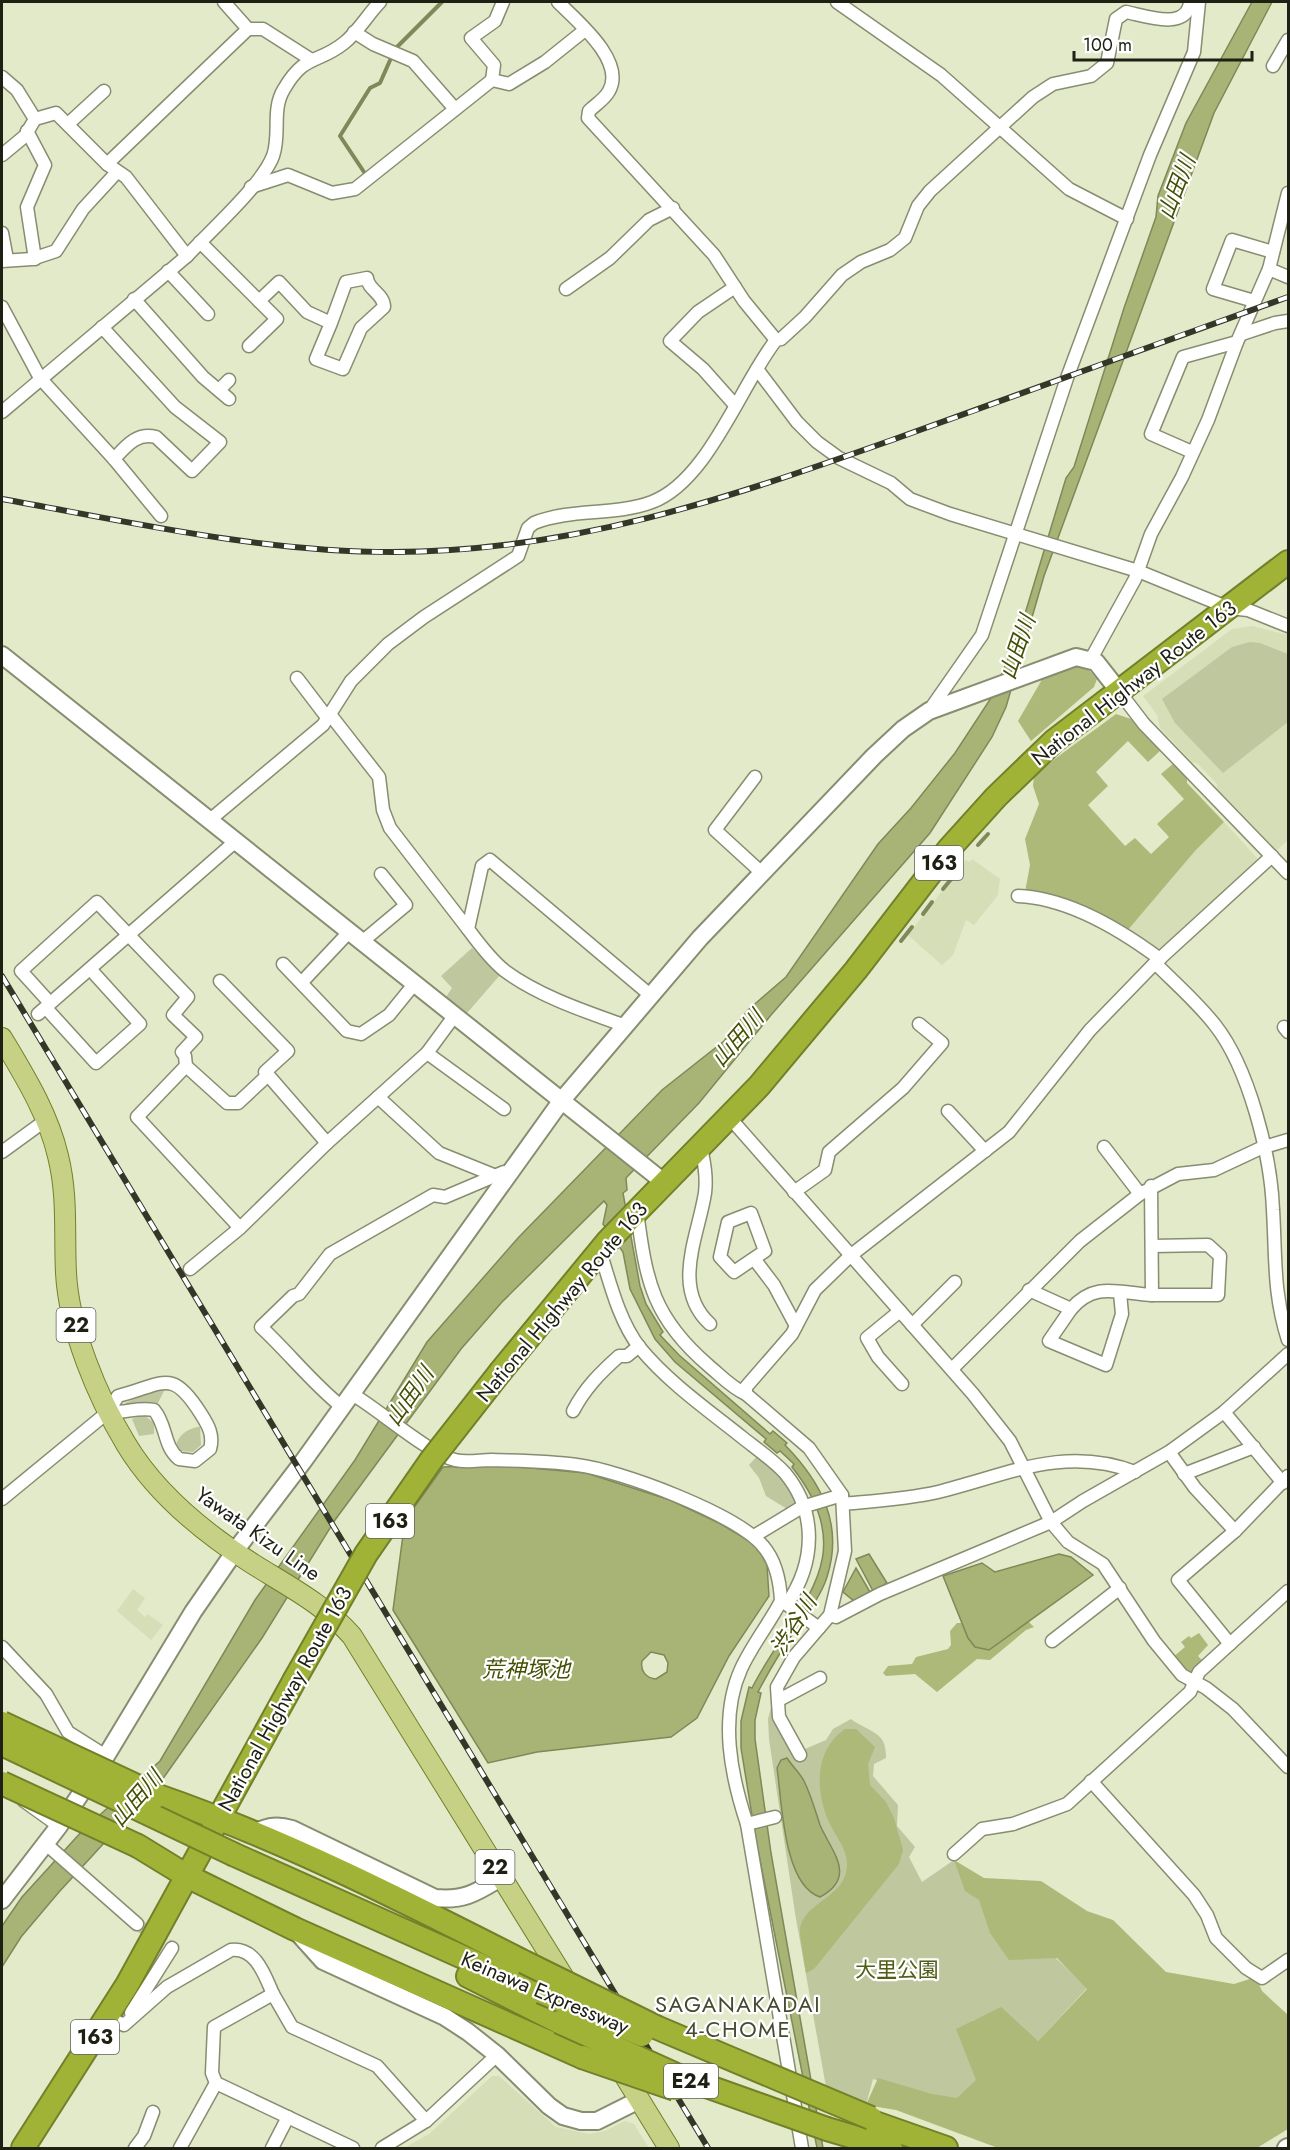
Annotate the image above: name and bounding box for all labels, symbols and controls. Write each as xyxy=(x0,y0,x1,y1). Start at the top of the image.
scale bar xyxy=(1074,24,1252,62)
text: 100 m xyxy=(1083,32,1132,58)
water label: 山田川 xyxy=(1149,149,1203,224)
street label: National Highway Route 163 xyxy=(1025,593,1243,773)
water label: 山田川 xyxy=(991,609,1044,683)
road number: 163 xyxy=(915,846,963,880)
water label: 山田川 xyxy=(703,1001,772,1073)
street label: National Highway Route 163 xyxy=(469,1195,655,1409)
road number: 22 xyxy=(56,1308,96,1342)
water label: 山田川 xyxy=(377,1358,442,1432)
street label: Yawata Kizu Line xyxy=(189,1480,327,1588)
road number: 163 xyxy=(366,1504,414,1538)
street label: National Highway Route 163 xyxy=(211,1581,359,1817)
water label: 渋谷川 xyxy=(762,1587,825,1661)
water label: 荒神塚池 xyxy=(482,1653,572,1685)
water label: 山田川 xyxy=(102,1761,171,1833)
road number: 22 xyxy=(476,1850,514,1884)
street label: Keinawa Expressway xyxy=(456,1944,634,2042)
park label: 大里公園 xyxy=(855,1955,939,1985)
district label: SAGANAKADAI 4-CHOME xyxy=(655,1988,821,2045)
road number: 163 xyxy=(71,2020,119,2054)
road number: E24 xyxy=(664,2064,718,2098)

